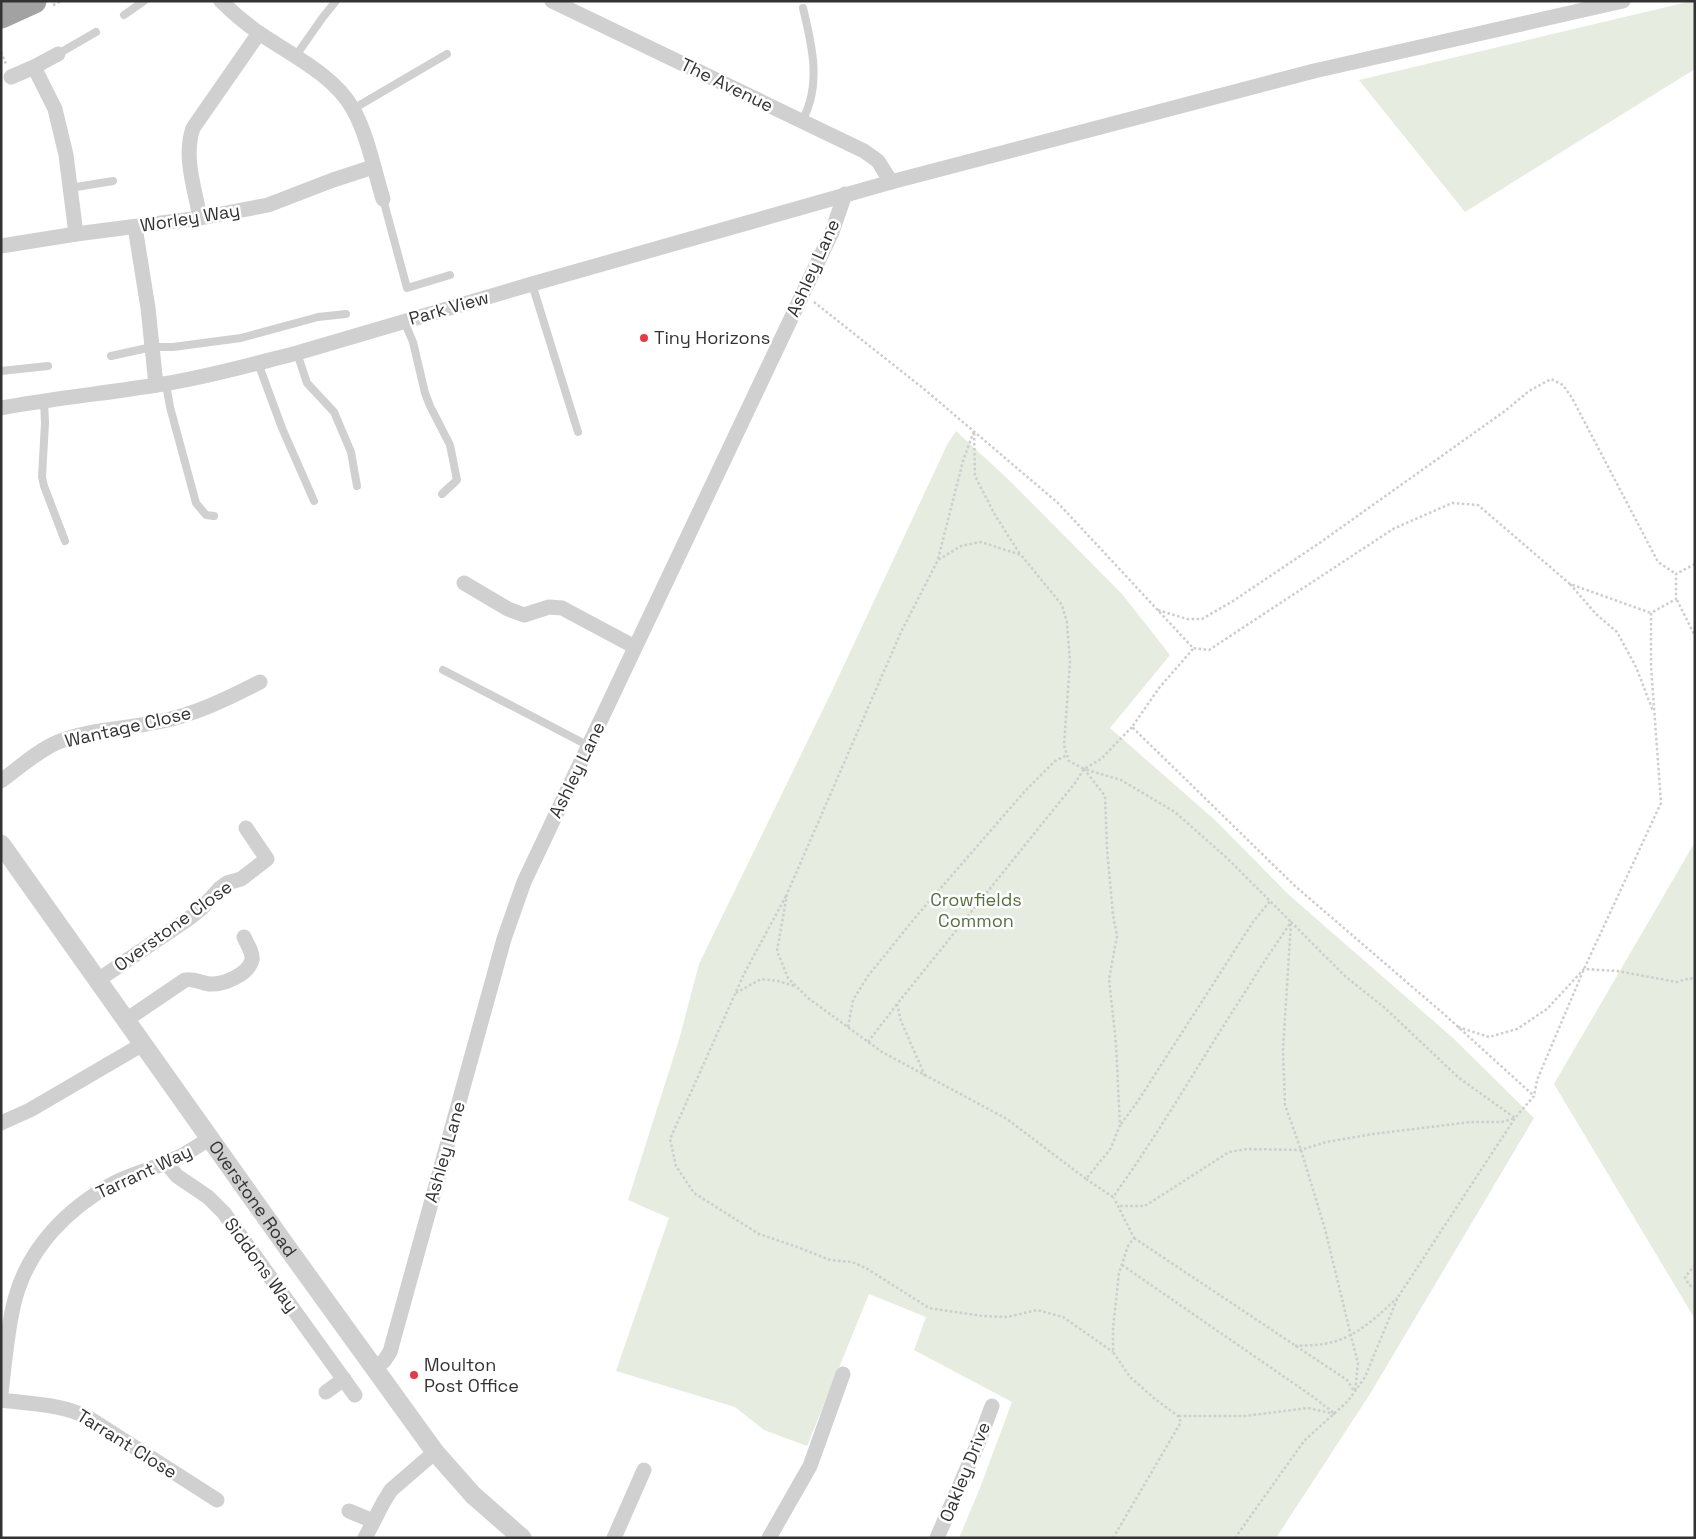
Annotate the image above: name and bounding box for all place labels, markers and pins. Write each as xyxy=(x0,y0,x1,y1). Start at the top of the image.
place label: Tiny Horizons xyxy=(654,326,770,349)
marker: Tiny Horizons xyxy=(638,332,650,344)
place label: Moulton Post Office xyxy=(424,1353,519,1397)
marker: Moulton Post Office xyxy=(408,1369,420,1381)

